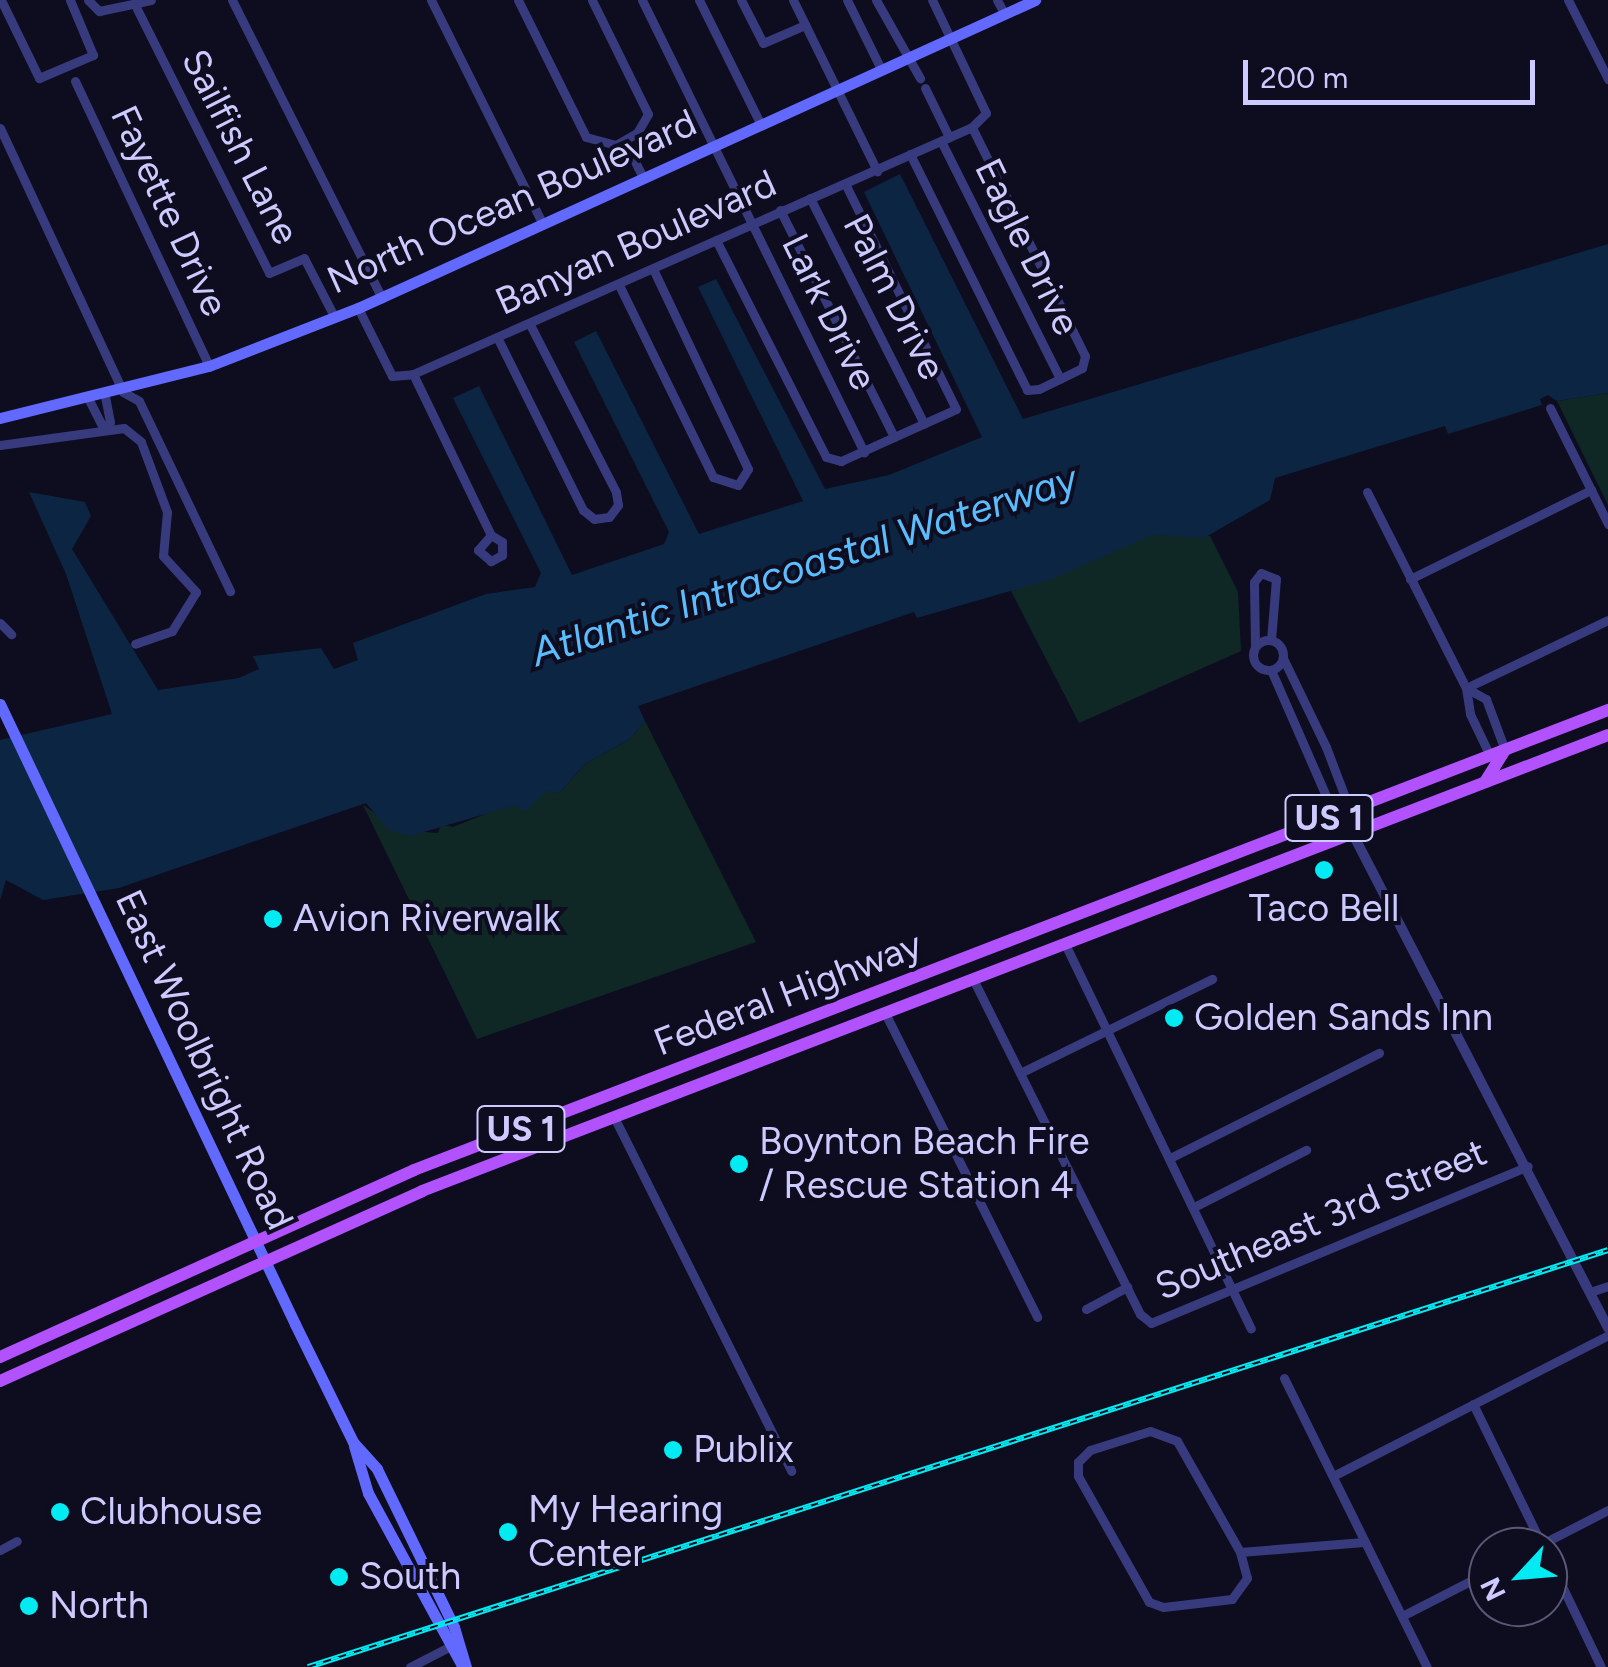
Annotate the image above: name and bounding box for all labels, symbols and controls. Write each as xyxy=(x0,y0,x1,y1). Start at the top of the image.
scale bar xyxy=(1248,40,1540,102)
street label: Sailfish Lane xyxy=(172,42,308,252)
text: 200 m xyxy=(1260,59,1348,96)
street label: Fayette Drive xyxy=(100,99,238,323)
street label: North Ocean Boulevard xyxy=(321,100,703,304)
street label: Eagle Drive xyxy=(965,151,1089,343)
street label: Banyan Boulevard xyxy=(489,161,783,325)
street label: Palm Drive xyxy=(833,207,955,387)
street label: Lark Drive xyxy=(772,227,886,397)
water label: Atlantic Intracoastal Waterway xyxy=(525,454,1083,676)
road number: US 1 xyxy=(1284,788,1374,848)
marker: Taco Bell xyxy=(1313,859,1335,881)
street label: East Woolbright Road xyxy=(105,883,303,1237)
place label: Taco Bell xyxy=(1249,886,1399,932)
place label: Avion Riverwalk xyxy=(293,896,561,942)
marker: Avion Riverwalk xyxy=(262,908,284,930)
street label: Federal Highway xyxy=(648,922,928,1066)
place label: Golden Sands Inn xyxy=(1194,995,1493,1041)
marker: Golden Sands Inn xyxy=(1163,1007,1185,1029)
road number: US 1 xyxy=(476,1099,566,1159)
place label: Boynton Beach Fire / Rescue Station 4 xyxy=(759,1119,1089,1208)
street label: Southeast 3rd Street xyxy=(1149,1130,1493,1310)
marker: Boynton Beach Fire / Rescue Station 4 xyxy=(728,1153,750,1175)
place label: Publix xyxy=(693,1427,794,1473)
marker: Publix xyxy=(662,1439,684,1461)
place label: My Hearing Center xyxy=(528,1487,723,1576)
place label: Clubhouse xyxy=(80,1489,262,1535)
marker: Clubhouse xyxy=(49,1501,71,1523)
marker: My Hearing Center xyxy=(497,1521,519,1543)
north arrow xyxy=(1468,1527,1568,1627)
place label: South xyxy=(359,1554,461,1600)
marker: South xyxy=(328,1566,350,1588)
text: N xyxy=(1473,1572,1513,1606)
place label: North xyxy=(49,1583,149,1629)
marker: North xyxy=(18,1595,40,1617)

